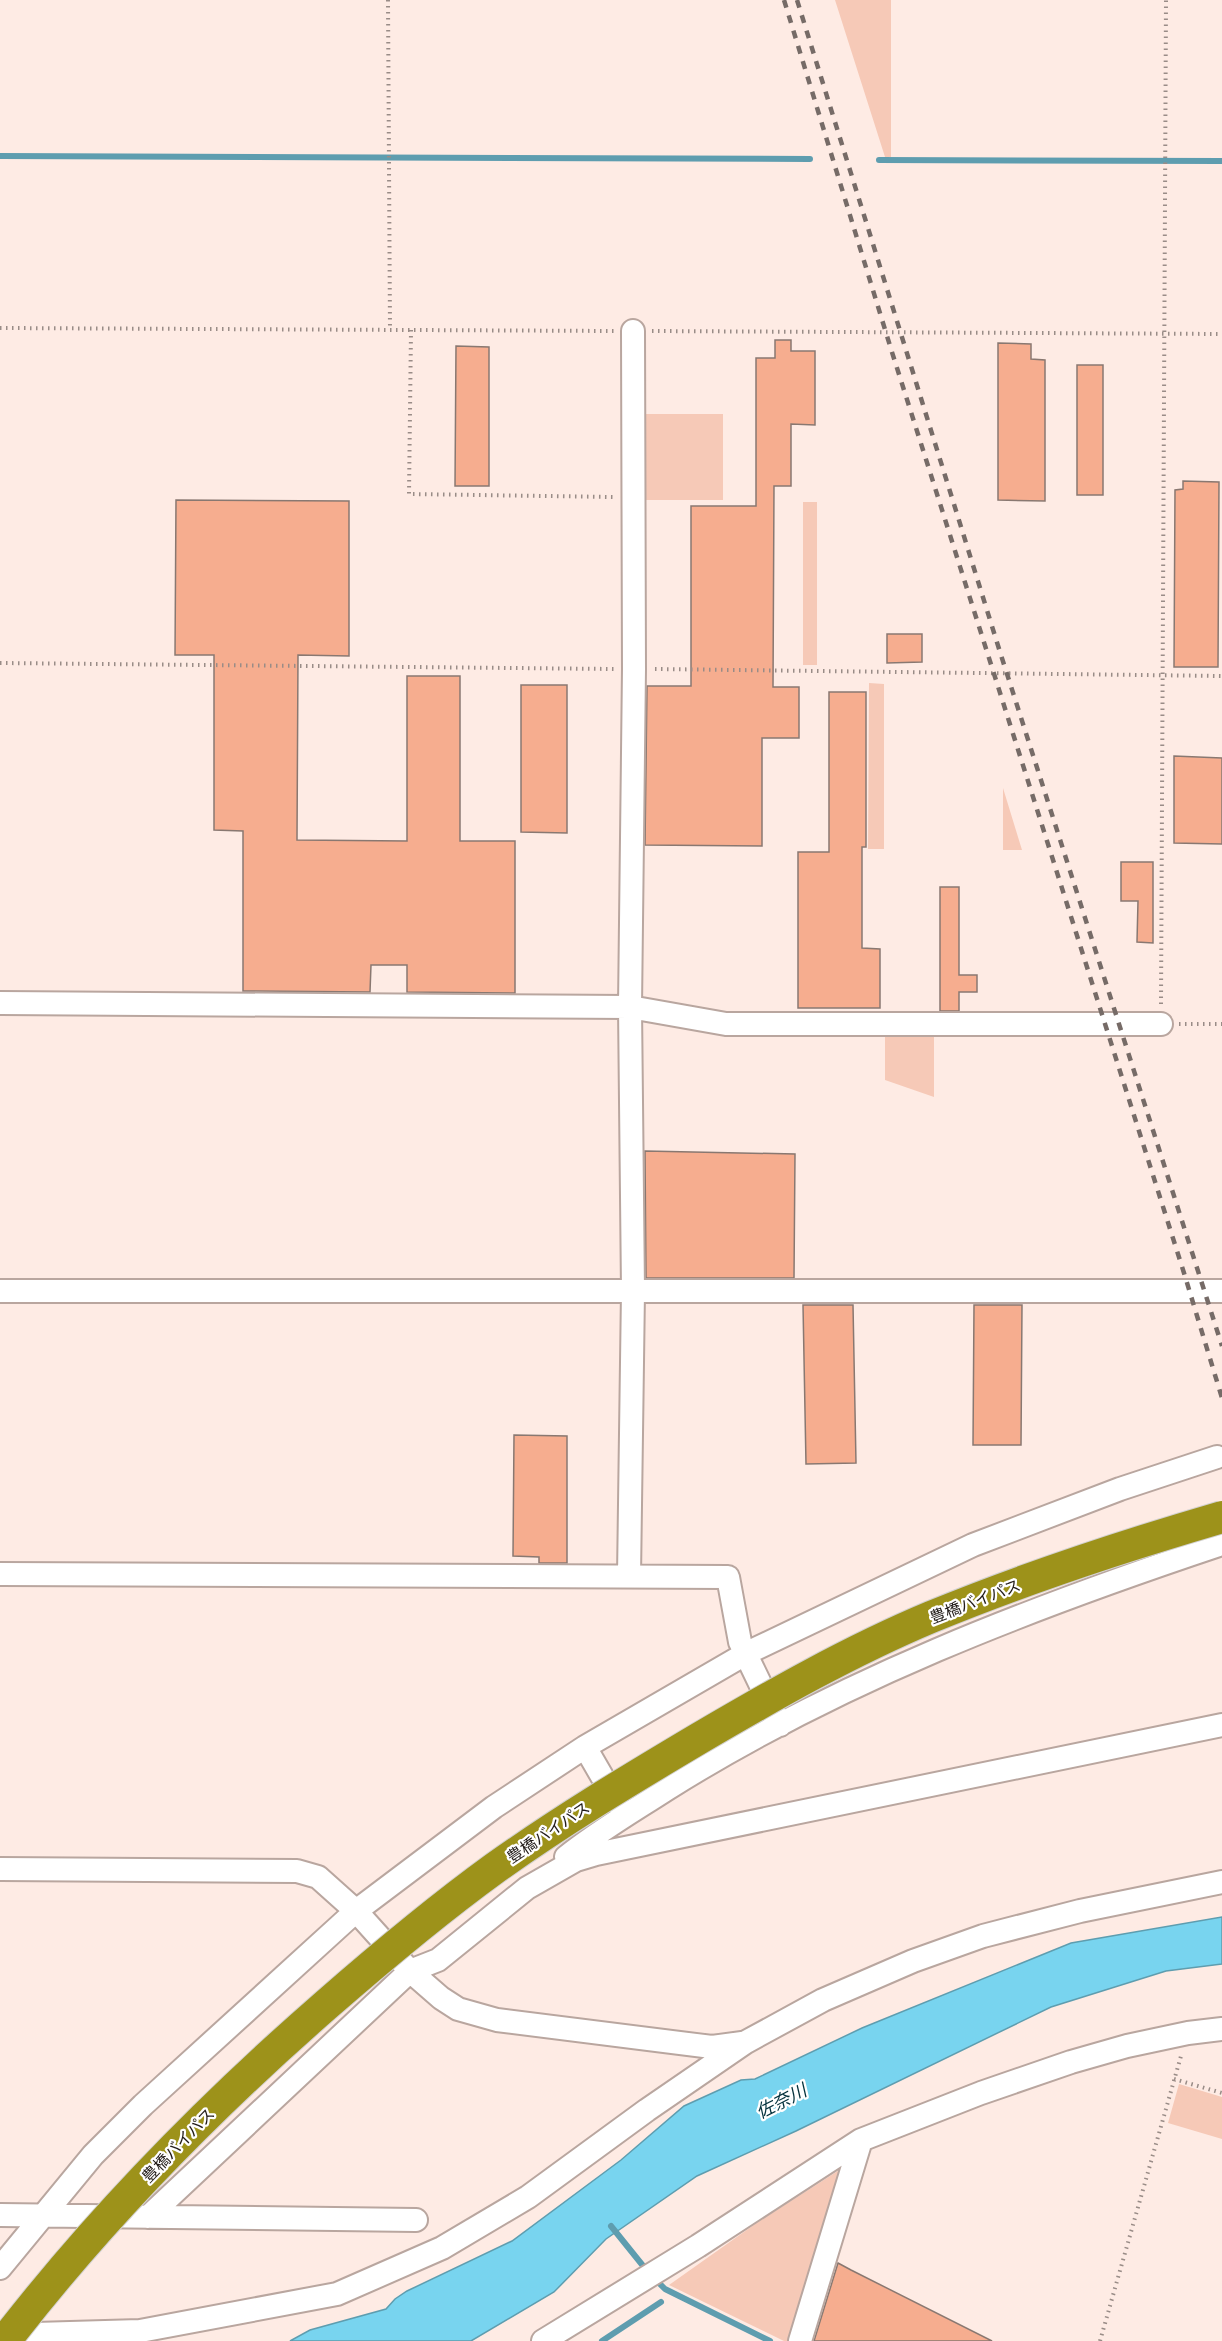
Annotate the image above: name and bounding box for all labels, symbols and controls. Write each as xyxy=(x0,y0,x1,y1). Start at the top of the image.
street label: 豊橋バイパス xyxy=(927,1575,1023,1627)
street label: 豊橋バイパス xyxy=(503,1798,593,1866)
water label: 佐奈川 xyxy=(752,2078,812,2123)
street label: 豊橋バイパス xyxy=(138,2104,218,2186)

